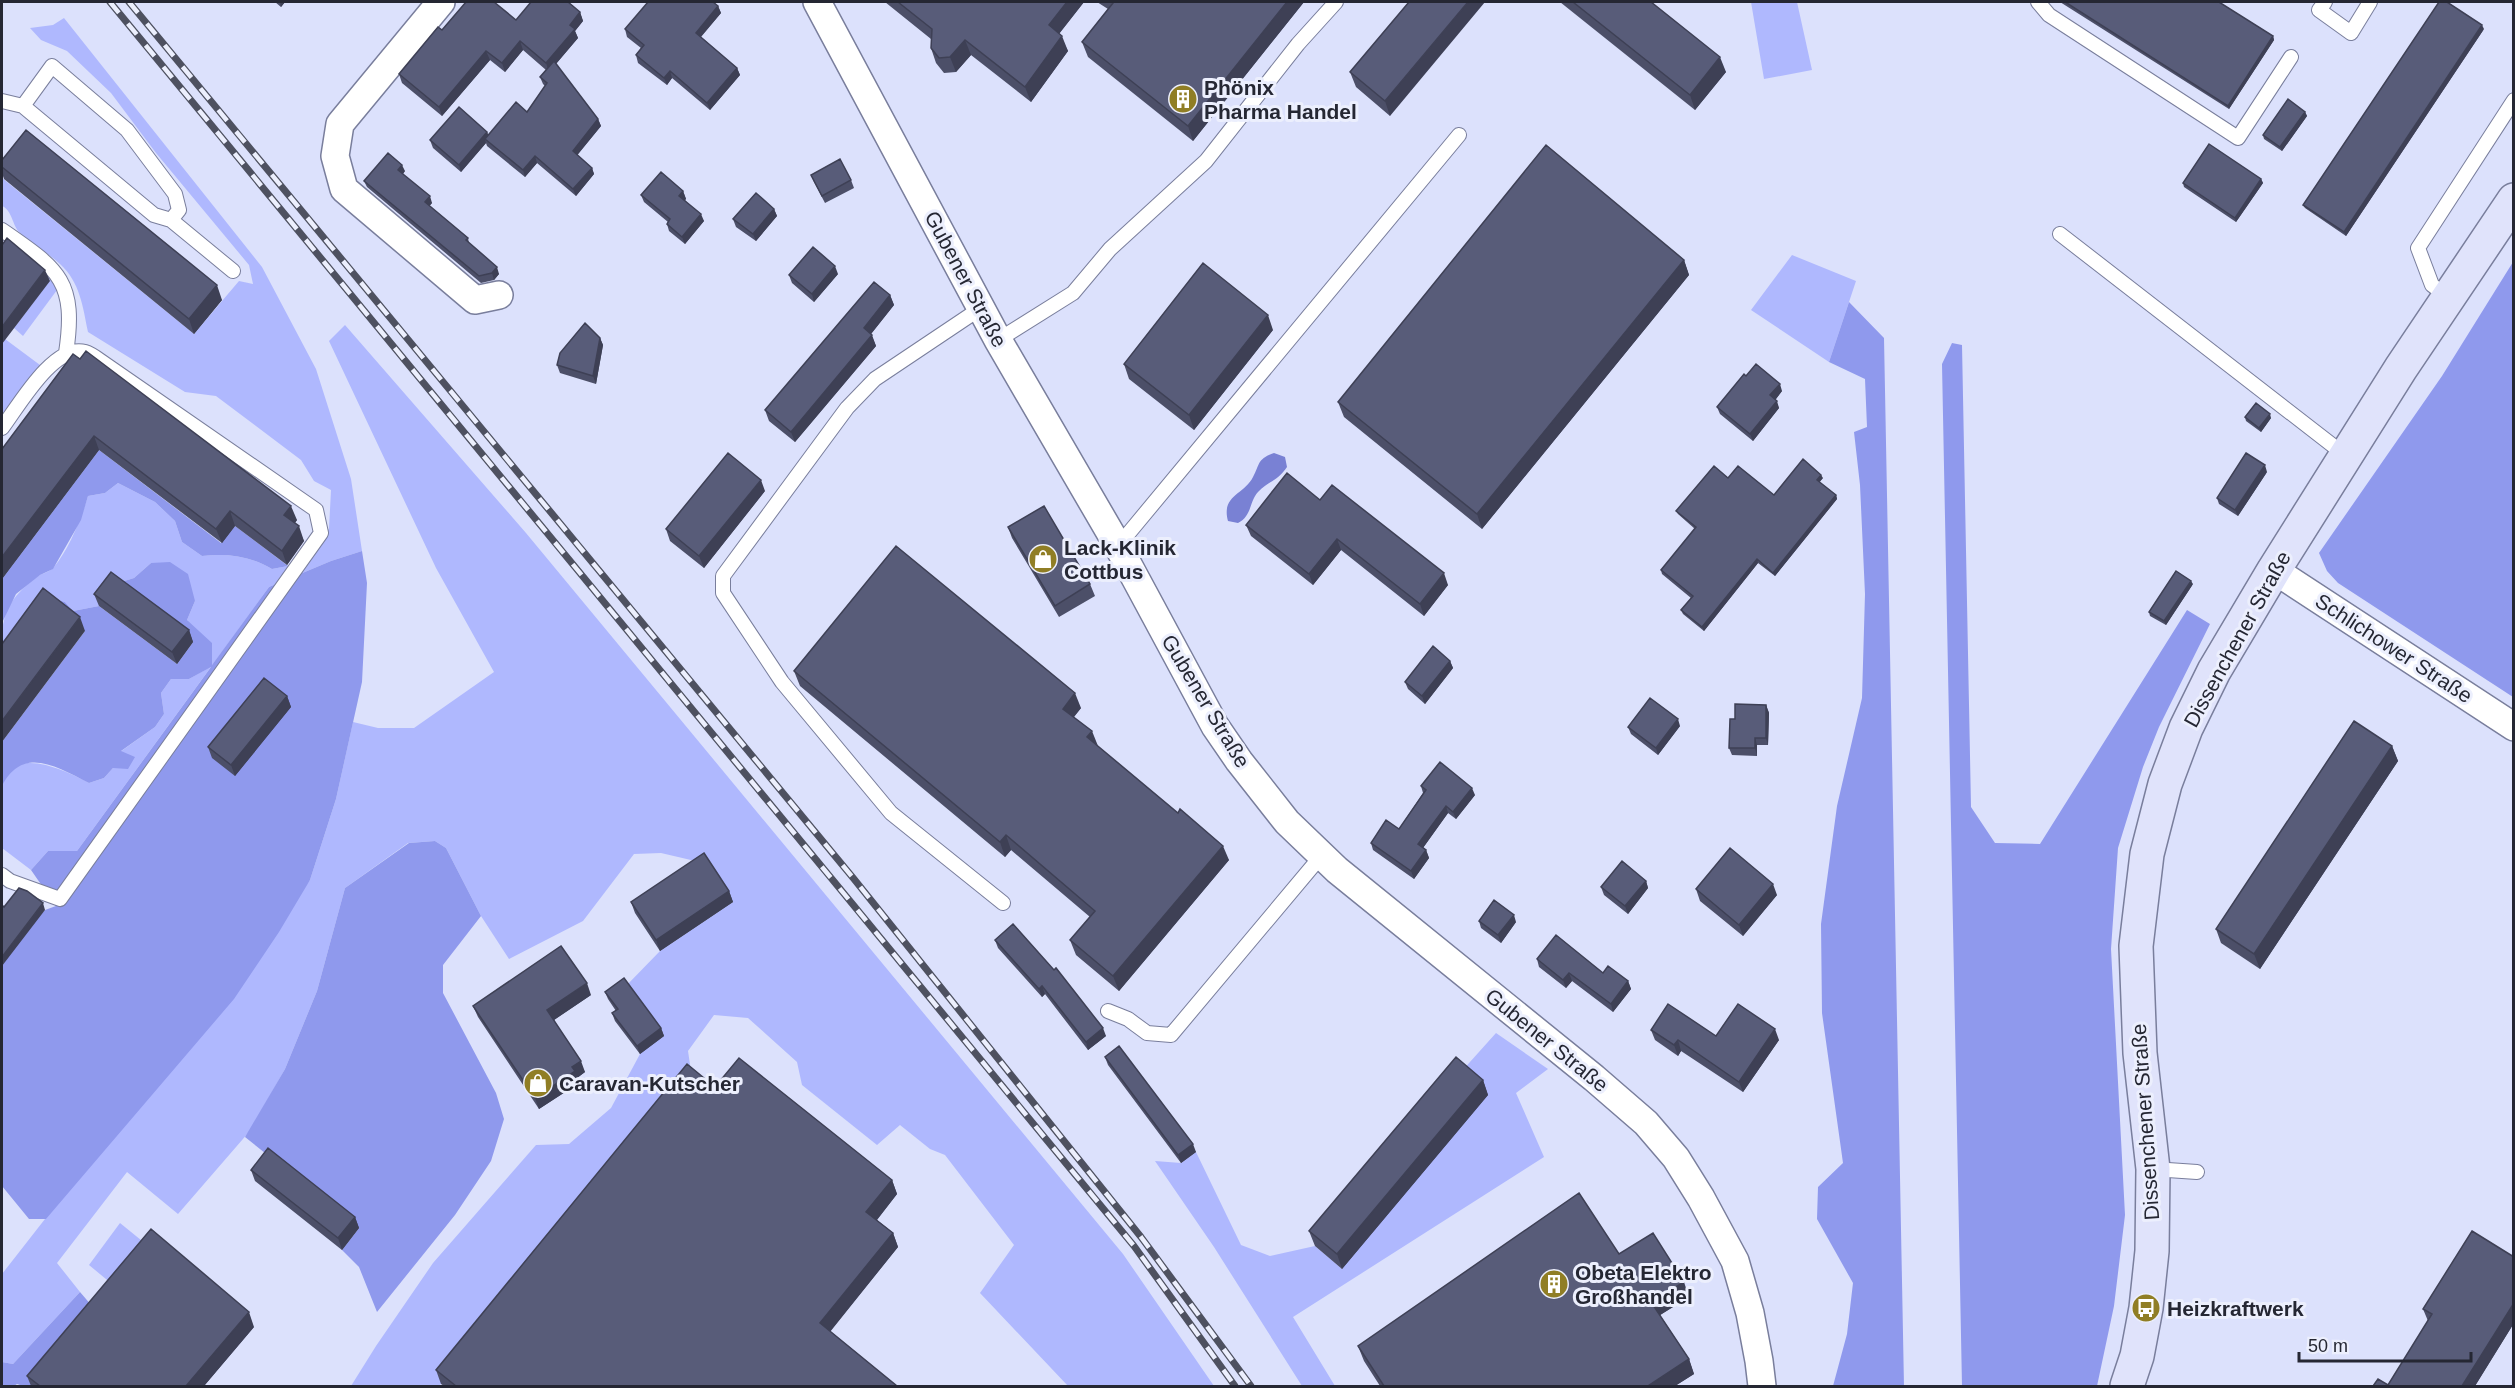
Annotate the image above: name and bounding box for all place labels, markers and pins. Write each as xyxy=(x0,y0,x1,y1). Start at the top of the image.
place label: Phönix Pharma Handel xyxy=(1204,76,1357,123)
building icon: Phönix Pharma Handel xyxy=(1167,83,1199,115)
place label: Lack-Klinik Cottbus xyxy=(1064,536,1176,583)
shop icon: Lack-Klinik Cottbus xyxy=(1027,543,1059,575)
shop icon: Caravan-Kutscher xyxy=(522,1067,554,1099)
place label: Caravan-Kutscher xyxy=(559,1072,740,1095)
place label: Obeta Elektro Großhandel xyxy=(1575,1261,1712,1308)
building icon: Obeta Elektro Großhandel xyxy=(1538,1268,1570,1300)
bus stop icon: Heizkraftwerk xyxy=(2130,1292,2162,1324)
place label: Heizkraftwerk xyxy=(2167,1297,2304,1320)

